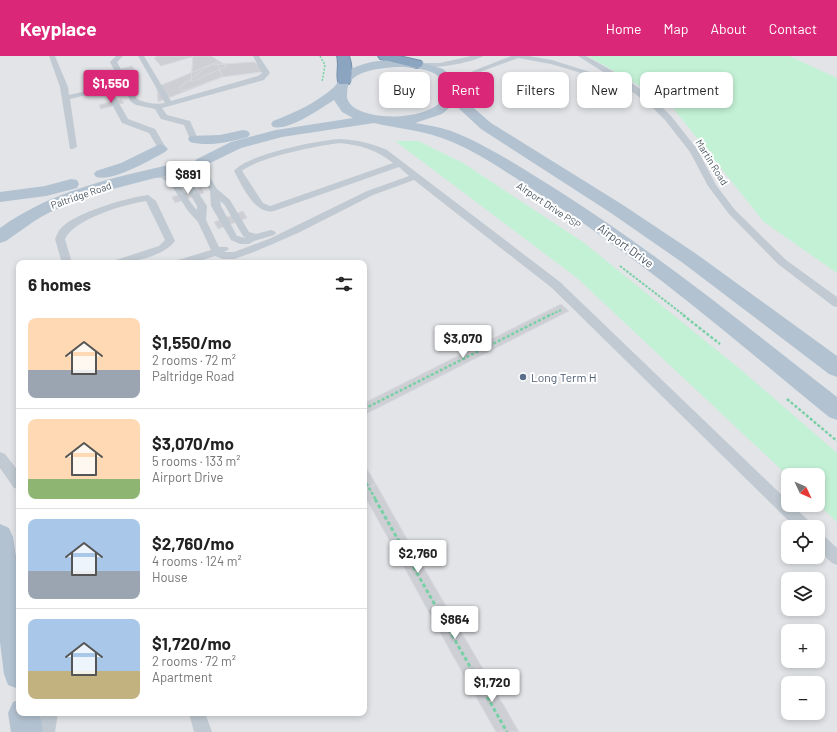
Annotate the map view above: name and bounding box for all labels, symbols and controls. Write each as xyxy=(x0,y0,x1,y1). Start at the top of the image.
text: Keyplace xyxy=(20,17,97,40)
text: Home xyxy=(606,20,642,37)
text: Map xyxy=(664,20,688,37)
text: About xyxy=(710,20,747,37)
text: Contact xyxy=(769,20,817,37)
pin: $1,550 xyxy=(78,70,144,104)
chip: Buy xyxy=(379,72,430,108)
chip: Rent xyxy=(438,72,494,108)
chip: Filters xyxy=(502,72,569,108)
chip: New xyxy=(577,72,632,108)
chip: Apartment xyxy=(640,72,733,108)
text: $1,550 xyxy=(93,75,129,91)
street label: Martin Road xyxy=(693,137,731,187)
pin: $891 xyxy=(164,161,212,195)
text: $891 xyxy=(175,166,201,182)
street label: Paltridge Road xyxy=(49,179,113,211)
street label: Airport Drive PSP xyxy=(515,179,583,231)
street label: Airport Drive xyxy=(595,220,657,270)
icon: filters xyxy=(333,273,355,295)
text: 6 homes xyxy=(28,274,91,294)
pin: $3,070 xyxy=(430,325,496,359)
text: $3,070 xyxy=(444,330,482,346)
text: $1,550/mo xyxy=(152,332,231,352)
icon: home xyxy=(60,334,108,382)
text: 2 rooms · 72 m² xyxy=(152,352,236,368)
text: Paltridge Road xyxy=(152,368,234,384)
place label: Long Term H xyxy=(531,370,597,384)
marker: Long Term H xyxy=(518,372,528,382)
text: $3,070/mo xyxy=(152,433,234,453)
icon: home xyxy=(60,435,108,483)
text: 5 rooms · 133 m² xyxy=(152,453,241,469)
north arrow xyxy=(781,468,825,512)
map controls xyxy=(781,468,825,720)
text: Airport Drive xyxy=(152,469,223,485)
button: locate xyxy=(781,520,825,564)
text: $2,760/mo xyxy=(152,533,234,553)
icon: home xyxy=(60,535,108,583)
pin: $2,760 xyxy=(385,540,451,574)
text: $2,760 xyxy=(398,545,438,561)
text: 4 rooms · 124 m² xyxy=(152,553,242,569)
text: House xyxy=(152,569,188,585)
button: layers xyxy=(781,572,825,616)
pin: $864 xyxy=(431,606,479,640)
text: $864 xyxy=(440,611,470,627)
button: + xyxy=(781,624,825,668)
text: $1,720/mo xyxy=(152,633,231,653)
icon: home xyxy=(60,635,108,683)
text: 2 rooms · 72 m² xyxy=(152,653,236,669)
text: Apartment xyxy=(152,669,213,685)
pin: $1,720 xyxy=(459,669,525,703)
text: $1,720 xyxy=(474,674,510,690)
button: − xyxy=(781,676,825,720)

